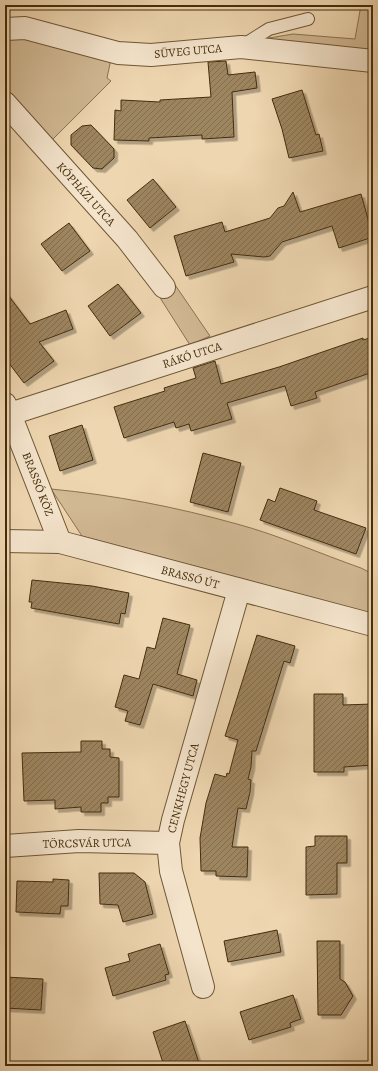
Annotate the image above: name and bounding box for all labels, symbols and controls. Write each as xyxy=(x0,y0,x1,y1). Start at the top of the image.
street label: SÜVEG UTCA xyxy=(153,40,224,62)
street label: KÓPHÁZI UTCA xyxy=(53,159,120,230)
street label: RÁKÓ UTCA xyxy=(160,338,225,372)
street label: BRASSÓ KÖZ xyxy=(18,450,58,518)
street label: BRASSÓ ÚT xyxy=(159,562,221,593)
street label: CENKHEGY UTCA xyxy=(163,740,203,835)
street label: TÖRCSVÁR UTCA xyxy=(43,834,132,852)

